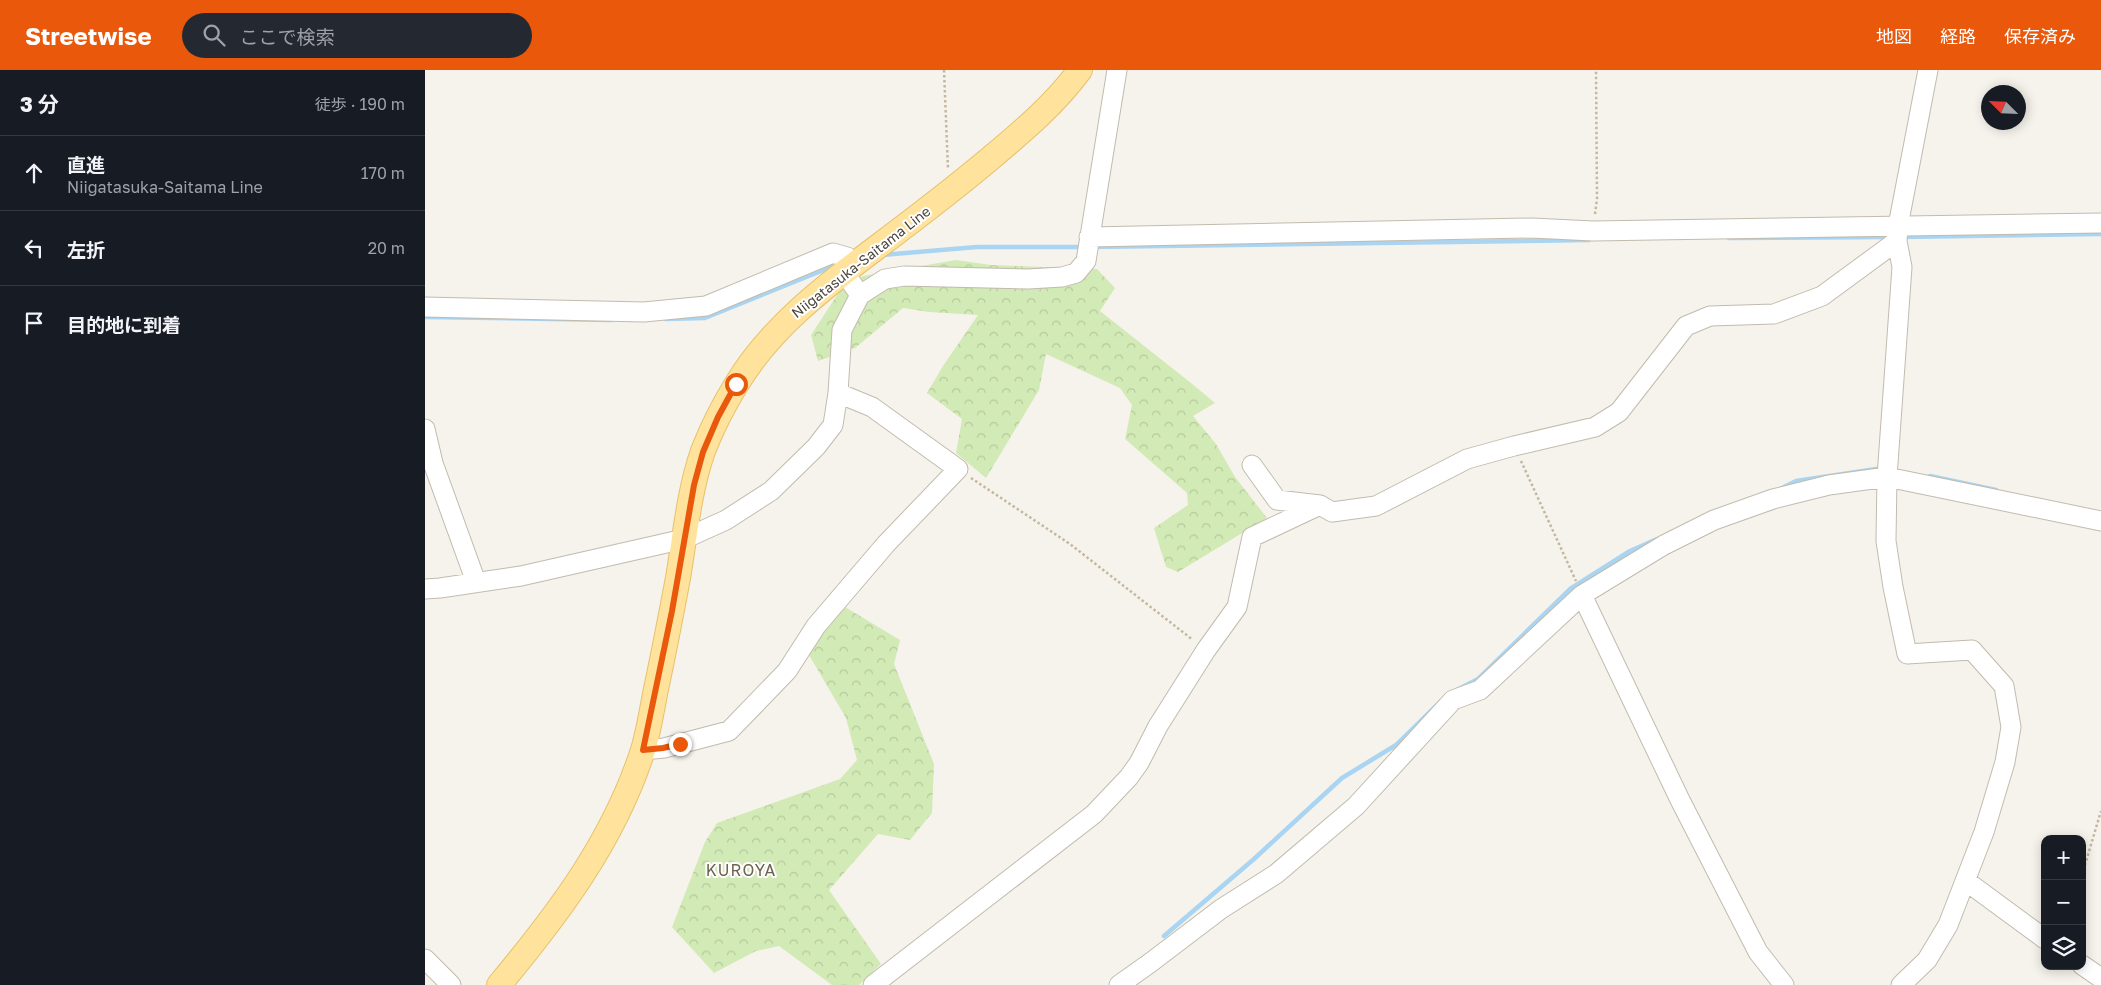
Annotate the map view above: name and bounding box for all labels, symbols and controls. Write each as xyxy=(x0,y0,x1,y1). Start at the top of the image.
search box xyxy=(182,13,532,58)
text: Streetwise xyxy=(25,21,152,50)
icon: search xyxy=(200,21,228,49)
text: ここで検索 xyxy=(240,25,335,48)
text: 地図 xyxy=(1876,25,1912,47)
text: 経路 xyxy=(1940,25,1976,47)
text: 保存済み xyxy=(2004,25,2076,47)
north arrow xyxy=(1981,85,2026,130)
text: 3 分 xyxy=(20,91,59,117)
text: 徒歩 · 190 m xyxy=(315,94,405,114)
text: 直進 xyxy=(67,153,105,176)
icon: ahead xyxy=(20,159,48,187)
text: 170 m xyxy=(361,163,405,183)
text: Niigatasuka-Saitama Line xyxy=(67,177,263,197)
street label: Niigatasuka-Saitama Line xyxy=(788,202,933,321)
icon: left xyxy=(20,234,48,262)
text: 左折 xyxy=(67,238,105,261)
text: 20 m xyxy=(368,238,405,258)
icon: arrive xyxy=(20,309,48,337)
text: 目的地に到着 xyxy=(67,313,181,336)
route start xyxy=(725,373,748,396)
route end xyxy=(669,733,692,756)
map controls xyxy=(2041,835,2086,970)
button: + xyxy=(2041,835,2086,880)
district label: KUROYA xyxy=(706,860,776,880)
button: − xyxy=(2041,880,2086,925)
button: layers xyxy=(2041,925,2086,970)

